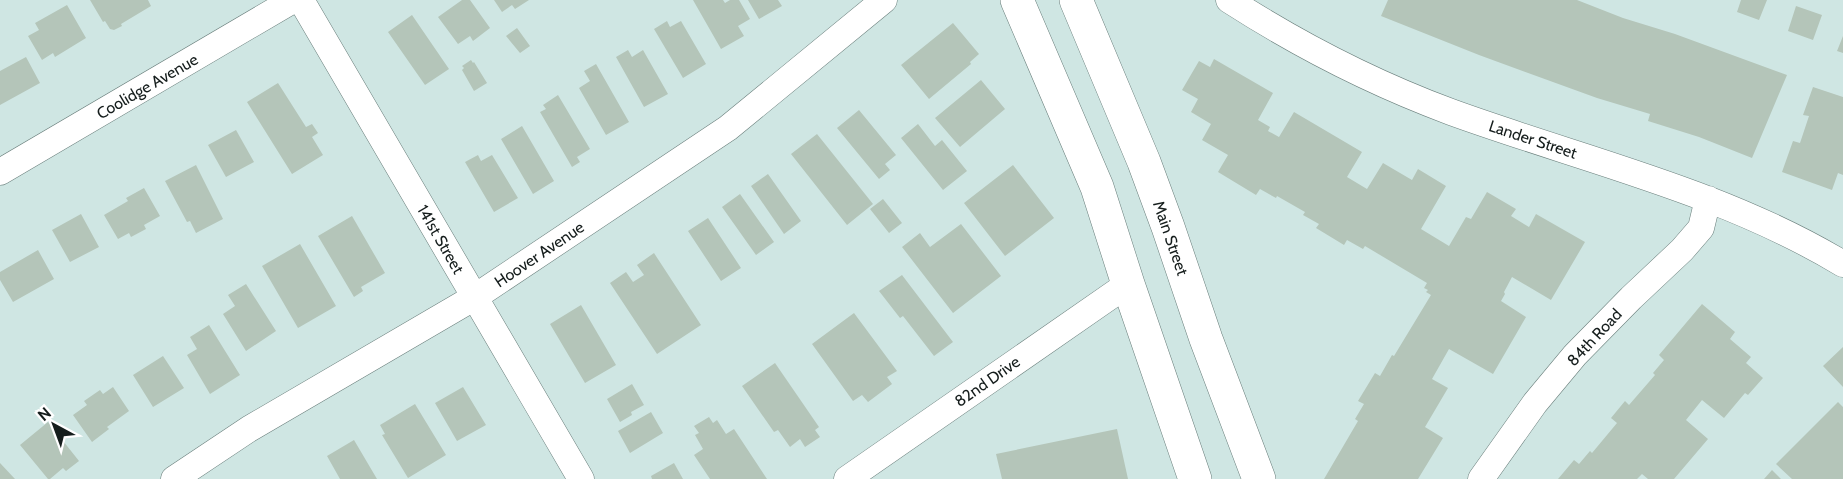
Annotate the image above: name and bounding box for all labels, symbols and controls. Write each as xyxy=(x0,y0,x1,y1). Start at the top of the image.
street label: Coolidge Avenue xyxy=(93,50,201,123)
street label: Lander Street xyxy=(1486,116,1580,163)
street label: Main Street xyxy=(1149,198,1192,279)
street label: 141st Street xyxy=(413,201,468,278)
street label: Hoover Avenue xyxy=(491,218,588,291)
street label: 84th Road xyxy=(1563,305,1626,370)
street label: 82nd Drive xyxy=(951,352,1024,411)
north arrow xyxy=(24,395,84,455)
text: N xyxy=(34,403,55,425)

